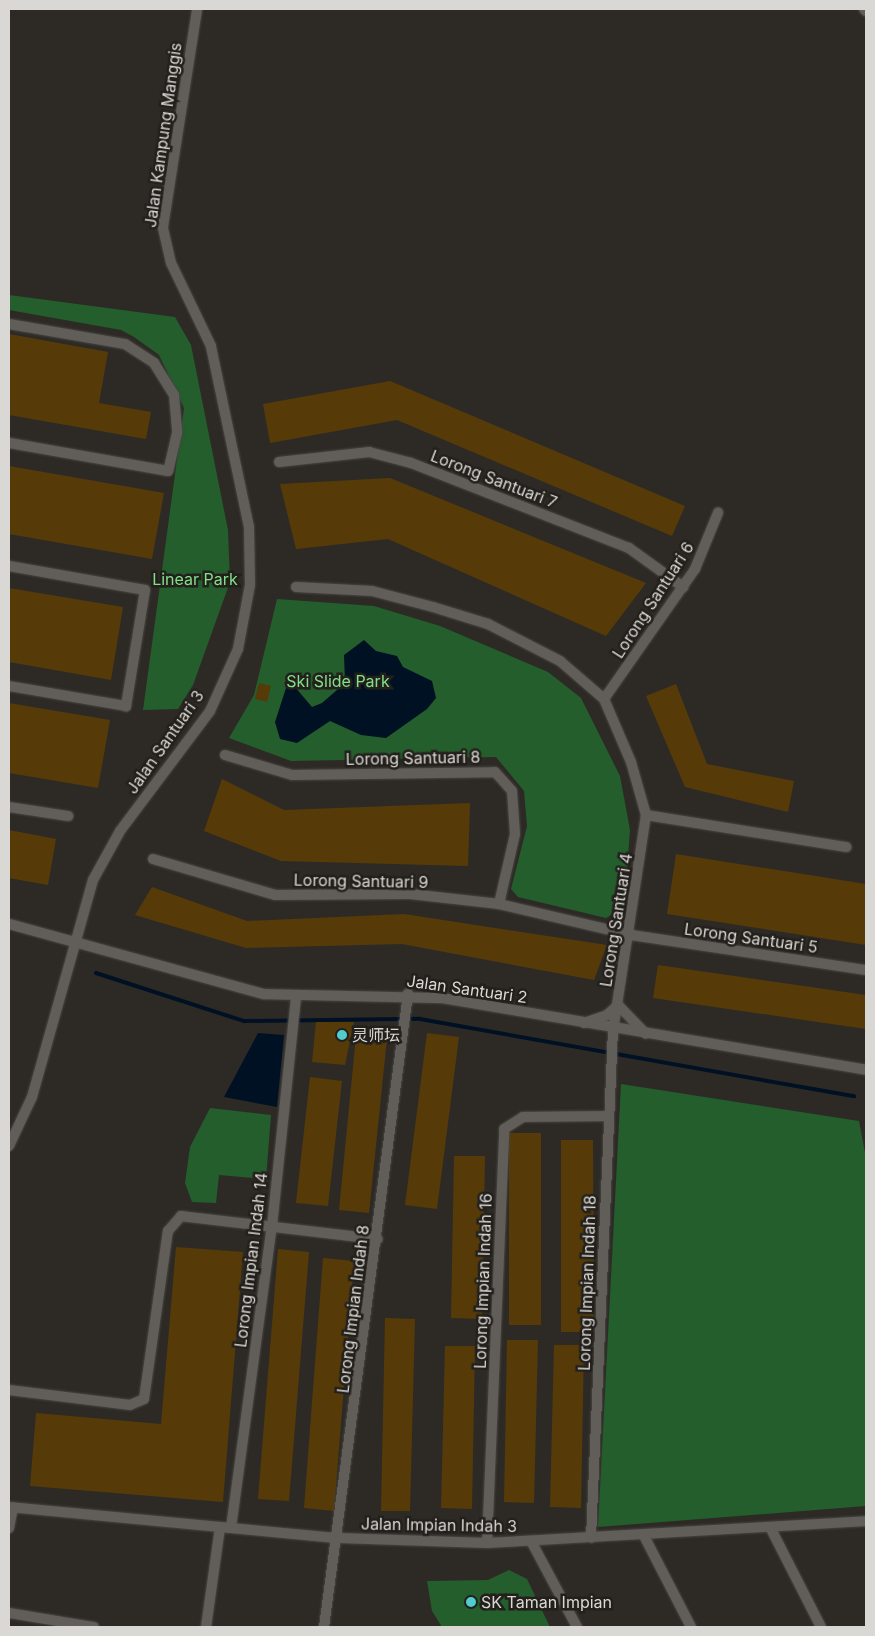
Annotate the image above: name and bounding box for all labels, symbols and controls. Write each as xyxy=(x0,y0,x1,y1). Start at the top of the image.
street label: Jalan Kampung Manggis xyxy=(141,41,185,229)
street label: Lorong Santuari 7 xyxy=(428,446,560,512)
street label: Lorong Santuari 6 xyxy=(608,538,698,662)
park label: Linear Park xyxy=(152,569,238,589)
park label: Ski Slide Park xyxy=(286,671,390,691)
street label: Jalan Santuari 3 xyxy=(122,687,208,797)
street label: Lorong Santuari 8 xyxy=(345,747,481,769)
street label: Lorong Santuari 4 xyxy=(596,852,636,988)
street label: Lorong Santuari 9 xyxy=(293,870,429,892)
street label: Lorong Santuari 5 xyxy=(683,919,819,957)
street label: Jalan Santuari 2 xyxy=(405,971,529,1007)
place label: 灵师坛 xyxy=(352,1025,400,1045)
marker: 灵师坛 xyxy=(336,1029,348,1041)
street label: Lorong Impian Indah 14 xyxy=(231,1171,271,1349)
street label: Lorong Impian Indah 16 xyxy=(470,1193,496,1369)
street label: Lorong Impian Indah 18 xyxy=(574,1195,600,1371)
street label: Lorong Impian Indah 8 xyxy=(333,1224,373,1394)
street label: Jalan Impian Indah 3 xyxy=(361,1514,517,1536)
place label: SK Taman Impian xyxy=(481,1592,612,1612)
marker: SK Taman Impian xyxy=(465,1596,477,1608)

